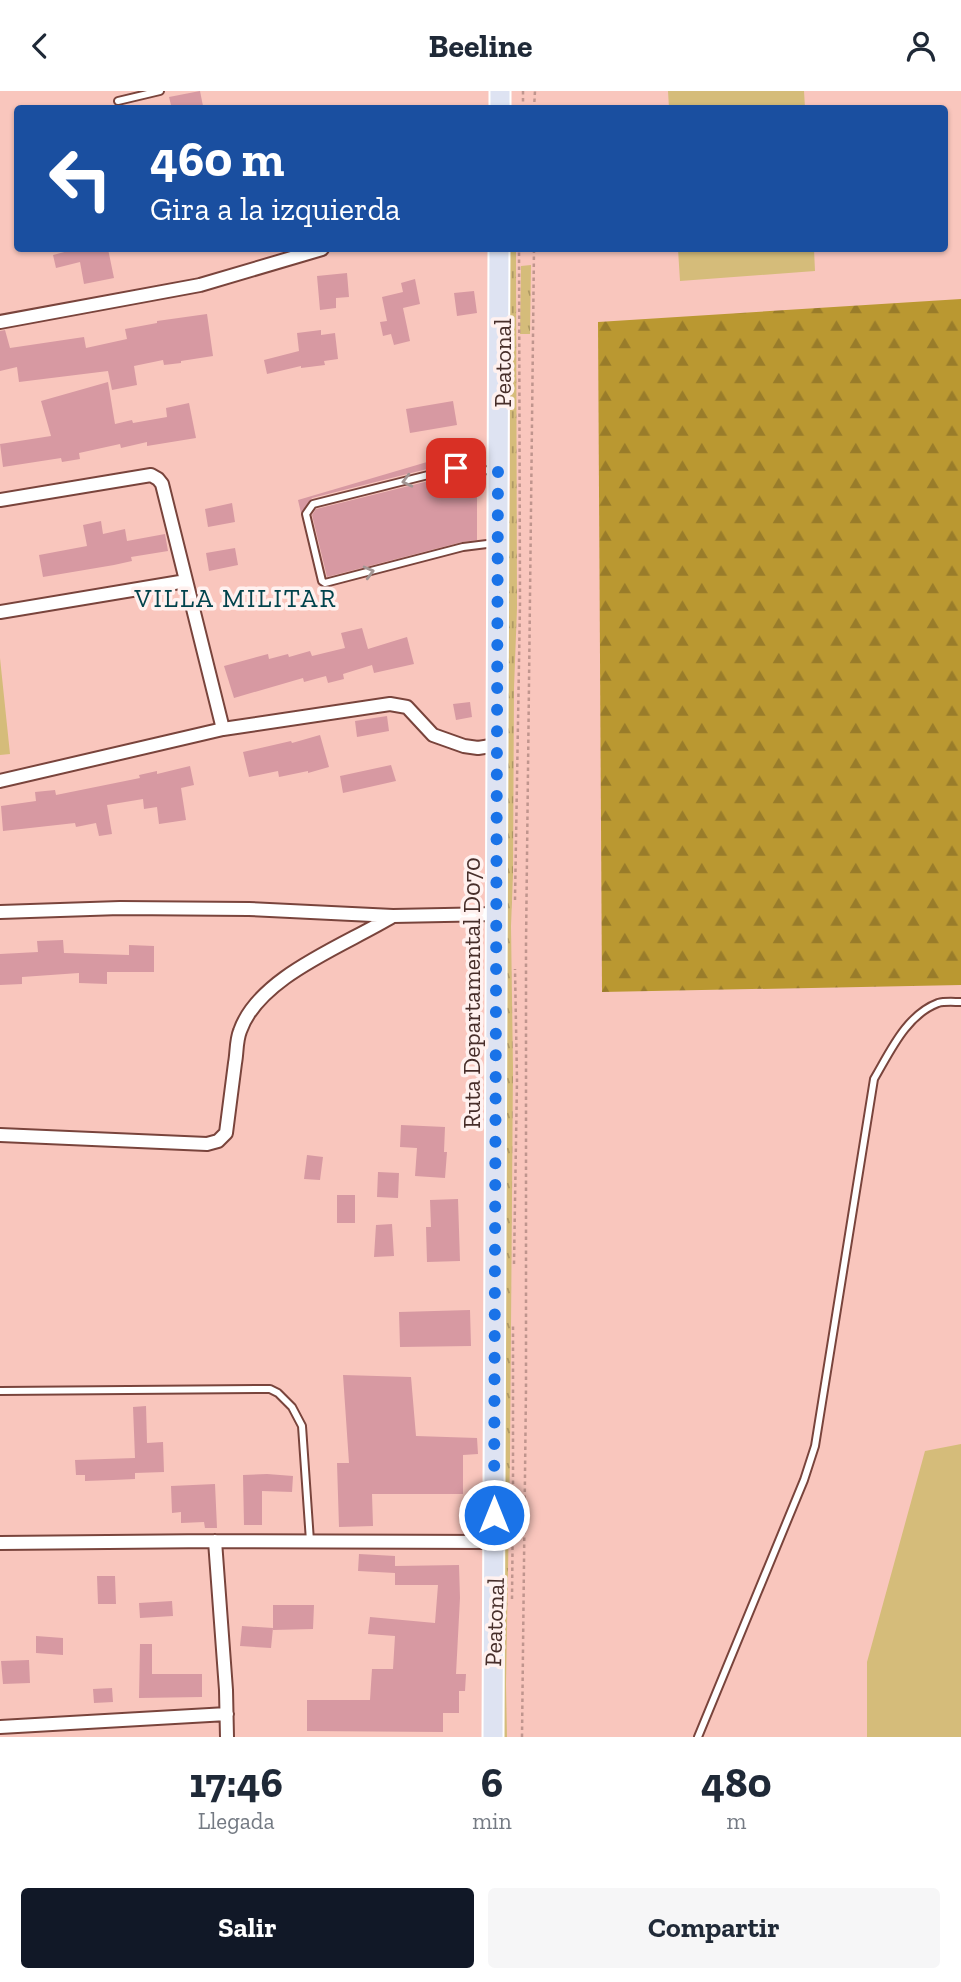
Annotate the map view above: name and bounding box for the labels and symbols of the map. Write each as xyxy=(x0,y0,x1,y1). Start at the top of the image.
street label: Peatonal xyxy=(488,318,517,408)
pin xyxy=(426,438,486,498)
one-way arrow xyxy=(401,473,413,487)
one-way arrow xyxy=(363,566,375,580)
district label: VILLA MILITAR xyxy=(134,582,337,614)
street label: Ruta Departamental D070 xyxy=(457,857,486,1129)
position arrow xyxy=(457,1478,531,1552)
street label: Peatonal xyxy=(478,1577,510,1667)

